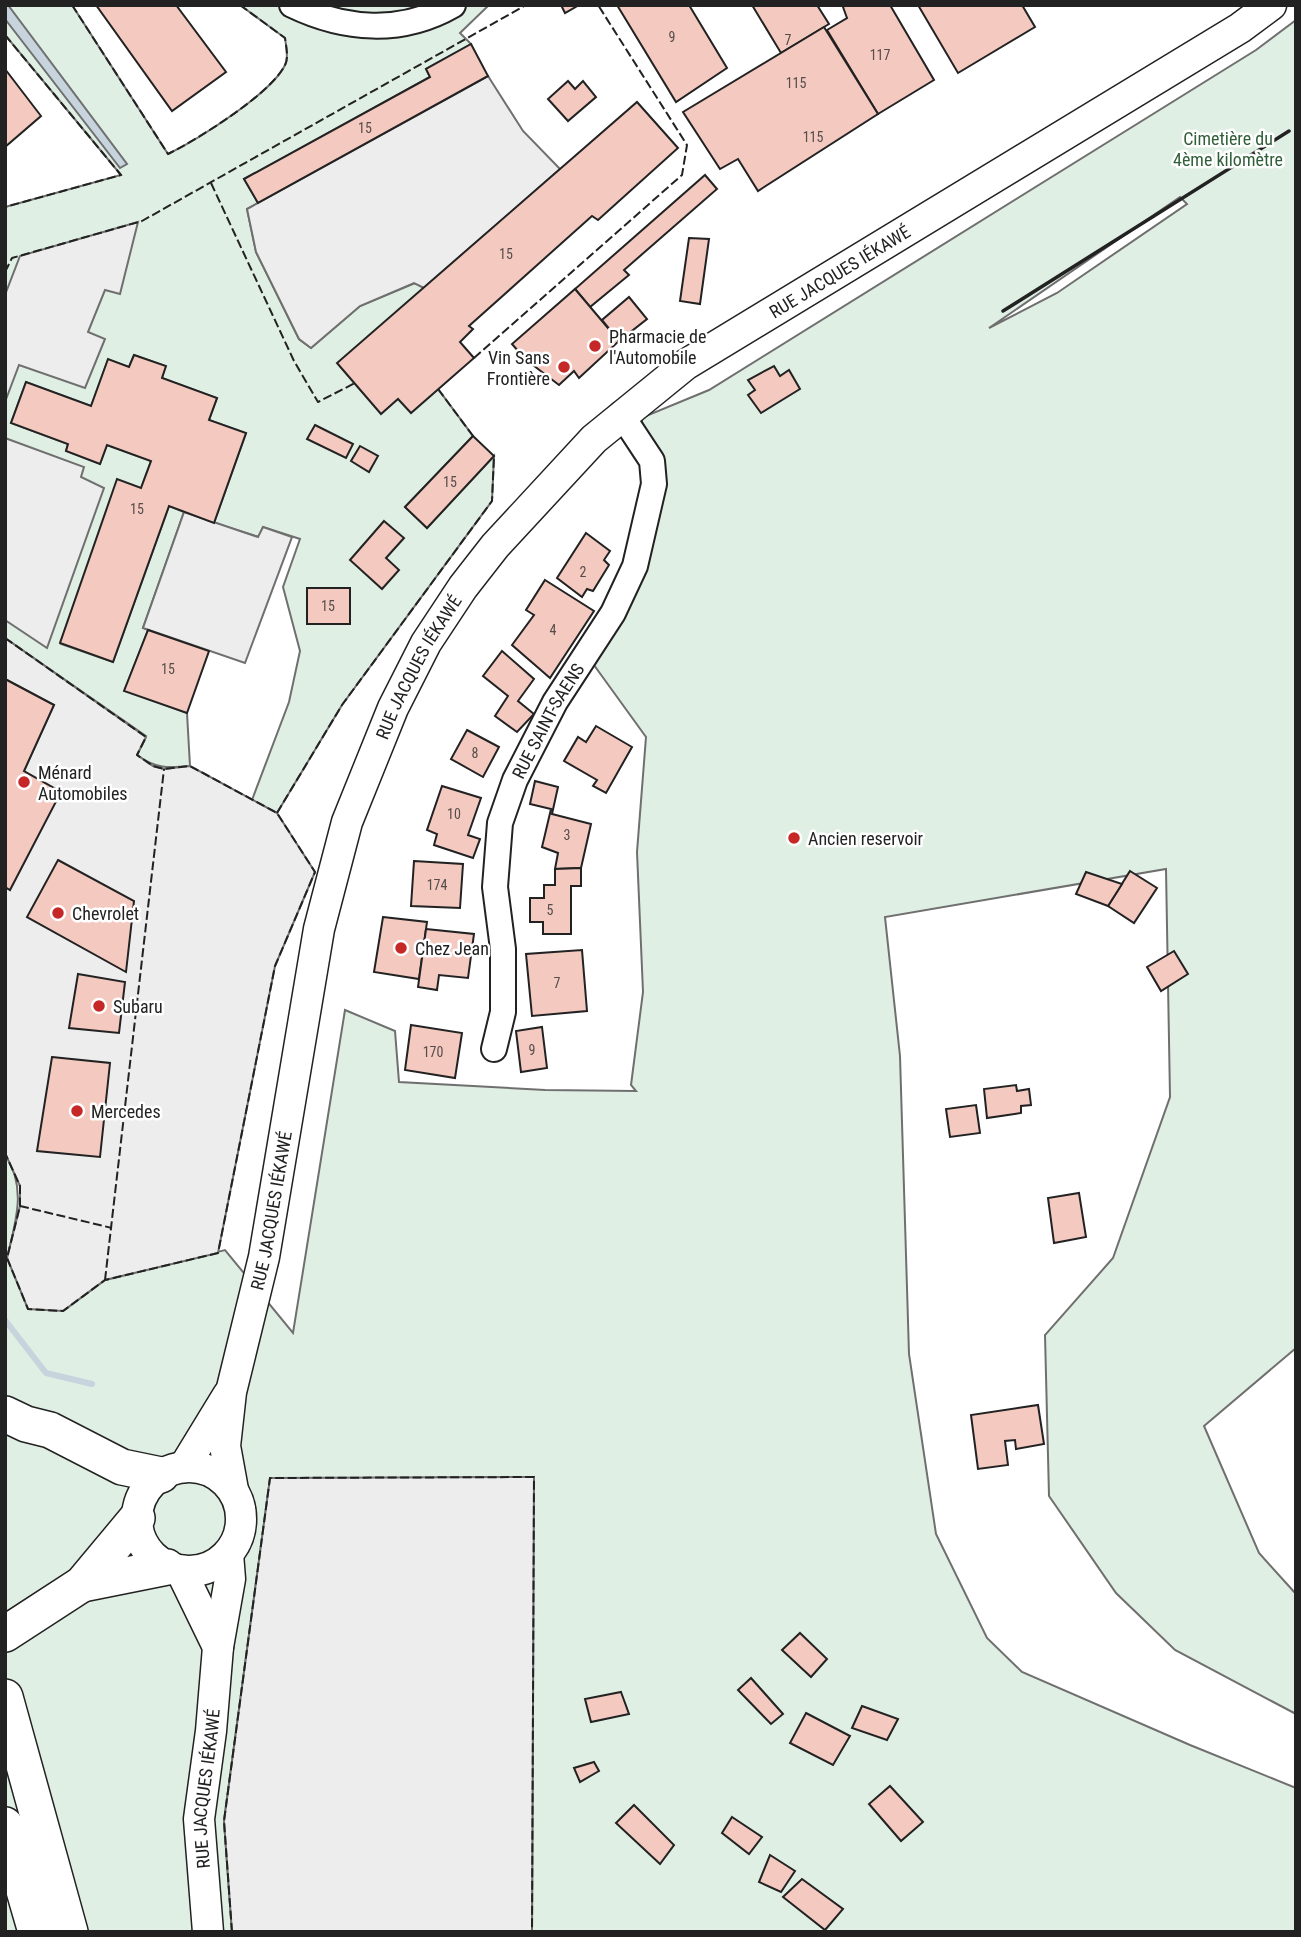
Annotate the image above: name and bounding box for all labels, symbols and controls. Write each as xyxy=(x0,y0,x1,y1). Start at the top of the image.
house number: 9 xyxy=(669,29,675,45)
house number: 7 xyxy=(785,32,792,48)
house number: 117 xyxy=(870,47,890,63)
house number: 115 xyxy=(786,75,806,91)
house number: 15 xyxy=(358,120,372,136)
park label: Cimetière du 4ème kilomètre xyxy=(1173,128,1283,170)
house number: 115 xyxy=(803,129,823,145)
street label: RUE JACQUES IÉKAWÉ xyxy=(765,220,914,322)
house number: 15 xyxy=(499,246,513,262)
place label: Pharmacie de l'Automobile xyxy=(609,326,706,368)
marker: Pharmacie de l'Automobile xyxy=(587,338,603,354)
place label: Vin Sans Frontière xyxy=(487,347,550,389)
marker: Vin Sans Frontière xyxy=(556,359,572,375)
house number: 15 xyxy=(443,474,457,490)
house number: 15 xyxy=(130,501,144,517)
house number: 2 xyxy=(580,564,587,580)
street label: RUE JACQUES IÉKAWÉ xyxy=(371,591,465,742)
house number: 15 xyxy=(321,598,335,614)
house number: 4 xyxy=(550,622,557,638)
street label: RUE SAINT-SAENS xyxy=(507,659,588,782)
house number: 15 xyxy=(161,661,175,677)
house number: 8 xyxy=(472,745,479,761)
place label: Ménard Automobiles xyxy=(38,762,128,804)
marker: Ménard Automobiles xyxy=(16,774,32,790)
house number: 10 xyxy=(447,806,461,822)
house number: 3 xyxy=(564,827,570,843)
place label: Ancien reservoir xyxy=(808,828,924,849)
marker: Ancien reservoir xyxy=(786,830,802,846)
house number: 174 xyxy=(427,877,447,893)
house number: 5 xyxy=(547,902,554,918)
place label: Chevrolet xyxy=(72,903,139,924)
marker: Chevrolet xyxy=(50,905,66,921)
place label: Chez Jean xyxy=(415,938,489,959)
marker: Chez Jean xyxy=(393,940,409,956)
house number: 7 xyxy=(554,975,561,991)
place label: Subaru xyxy=(113,996,163,1017)
marker: Subaru xyxy=(91,998,107,1014)
house number: 9 xyxy=(529,1042,535,1058)
house number: 170 xyxy=(423,1044,443,1060)
place label: Mercedes xyxy=(91,1101,161,1122)
marker: Mercedes xyxy=(69,1103,85,1119)
street label: RUE JACQUES IÉKAWÉ xyxy=(246,1130,295,1292)
street label: RUE JACQUES IÉKAWÉ xyxy=(188,1708,223,1869)

